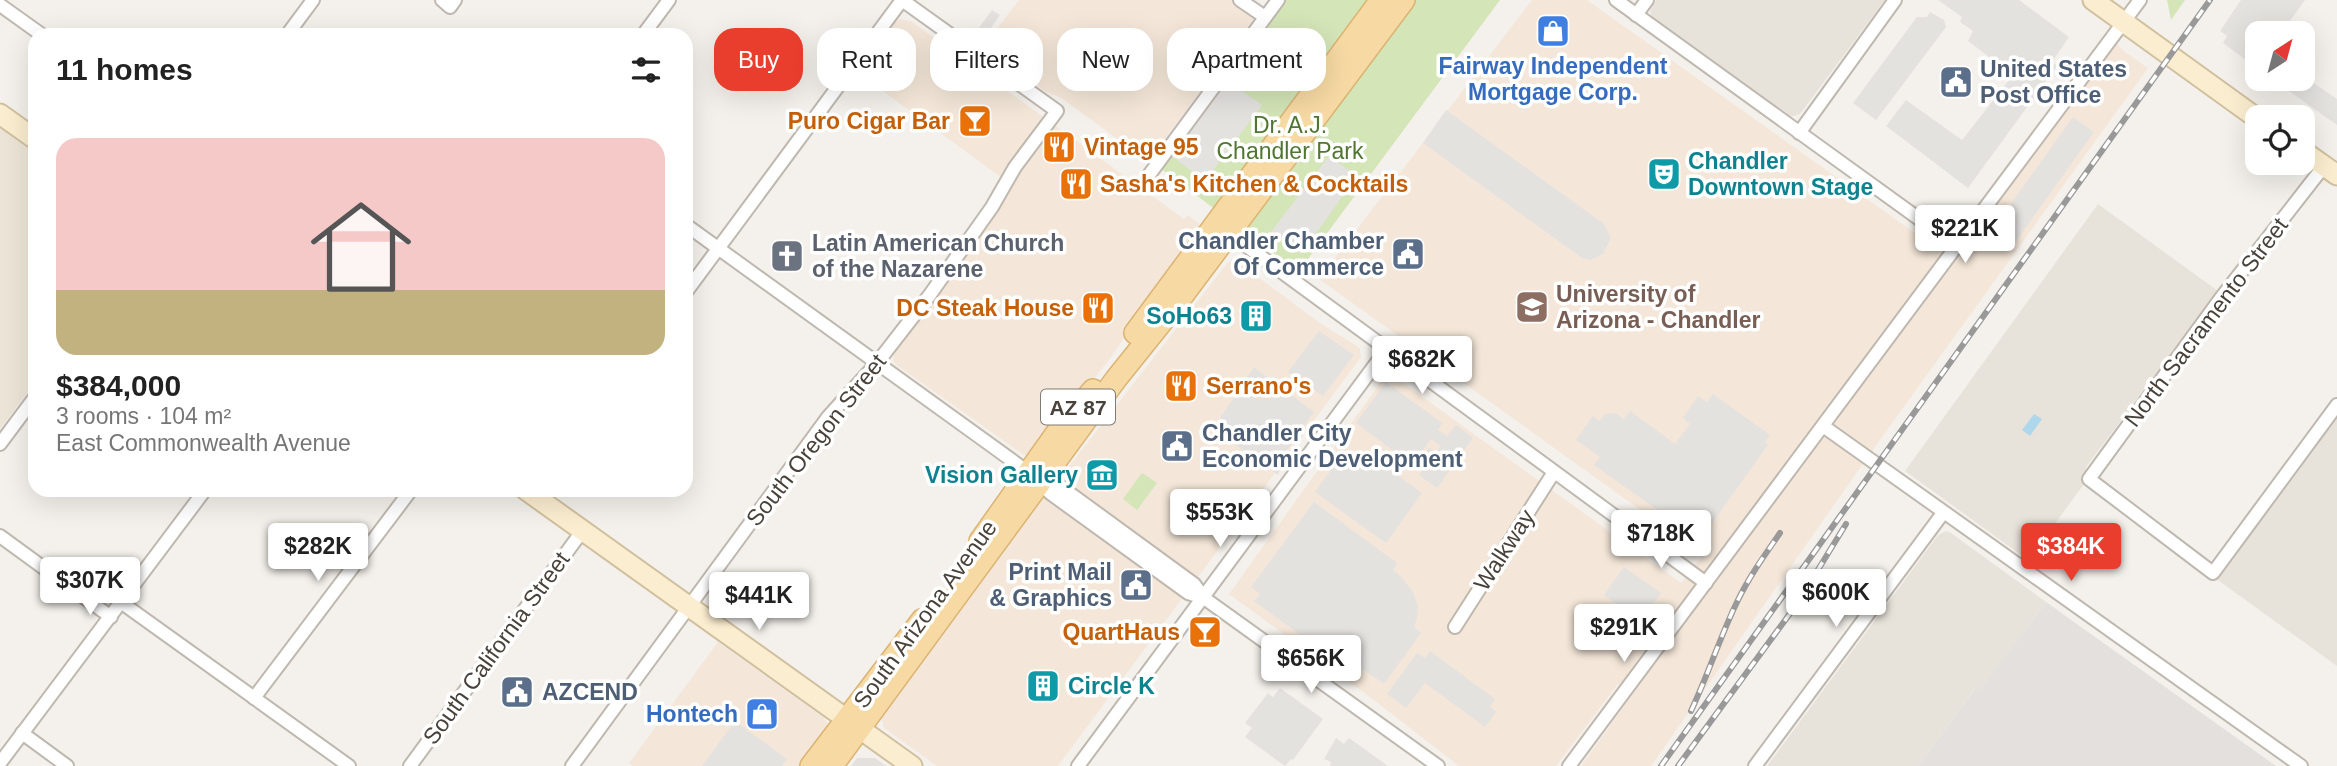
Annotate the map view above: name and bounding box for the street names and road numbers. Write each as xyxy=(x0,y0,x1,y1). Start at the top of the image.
street label: North Sacramento Street xyxy=(2119,212,2293,431)
street label: South Oregon Street xyxy=(741,348,892,531)
road number: AZ 87 xyxy=(1041,390,1115,424)
street label: Walkway xyxy=(1468,504,1540,595)
street label: South Arizona Avenue xyxy=(848,515,1002,713)
street label: South California Street xyxy=(417,546,575,749)

